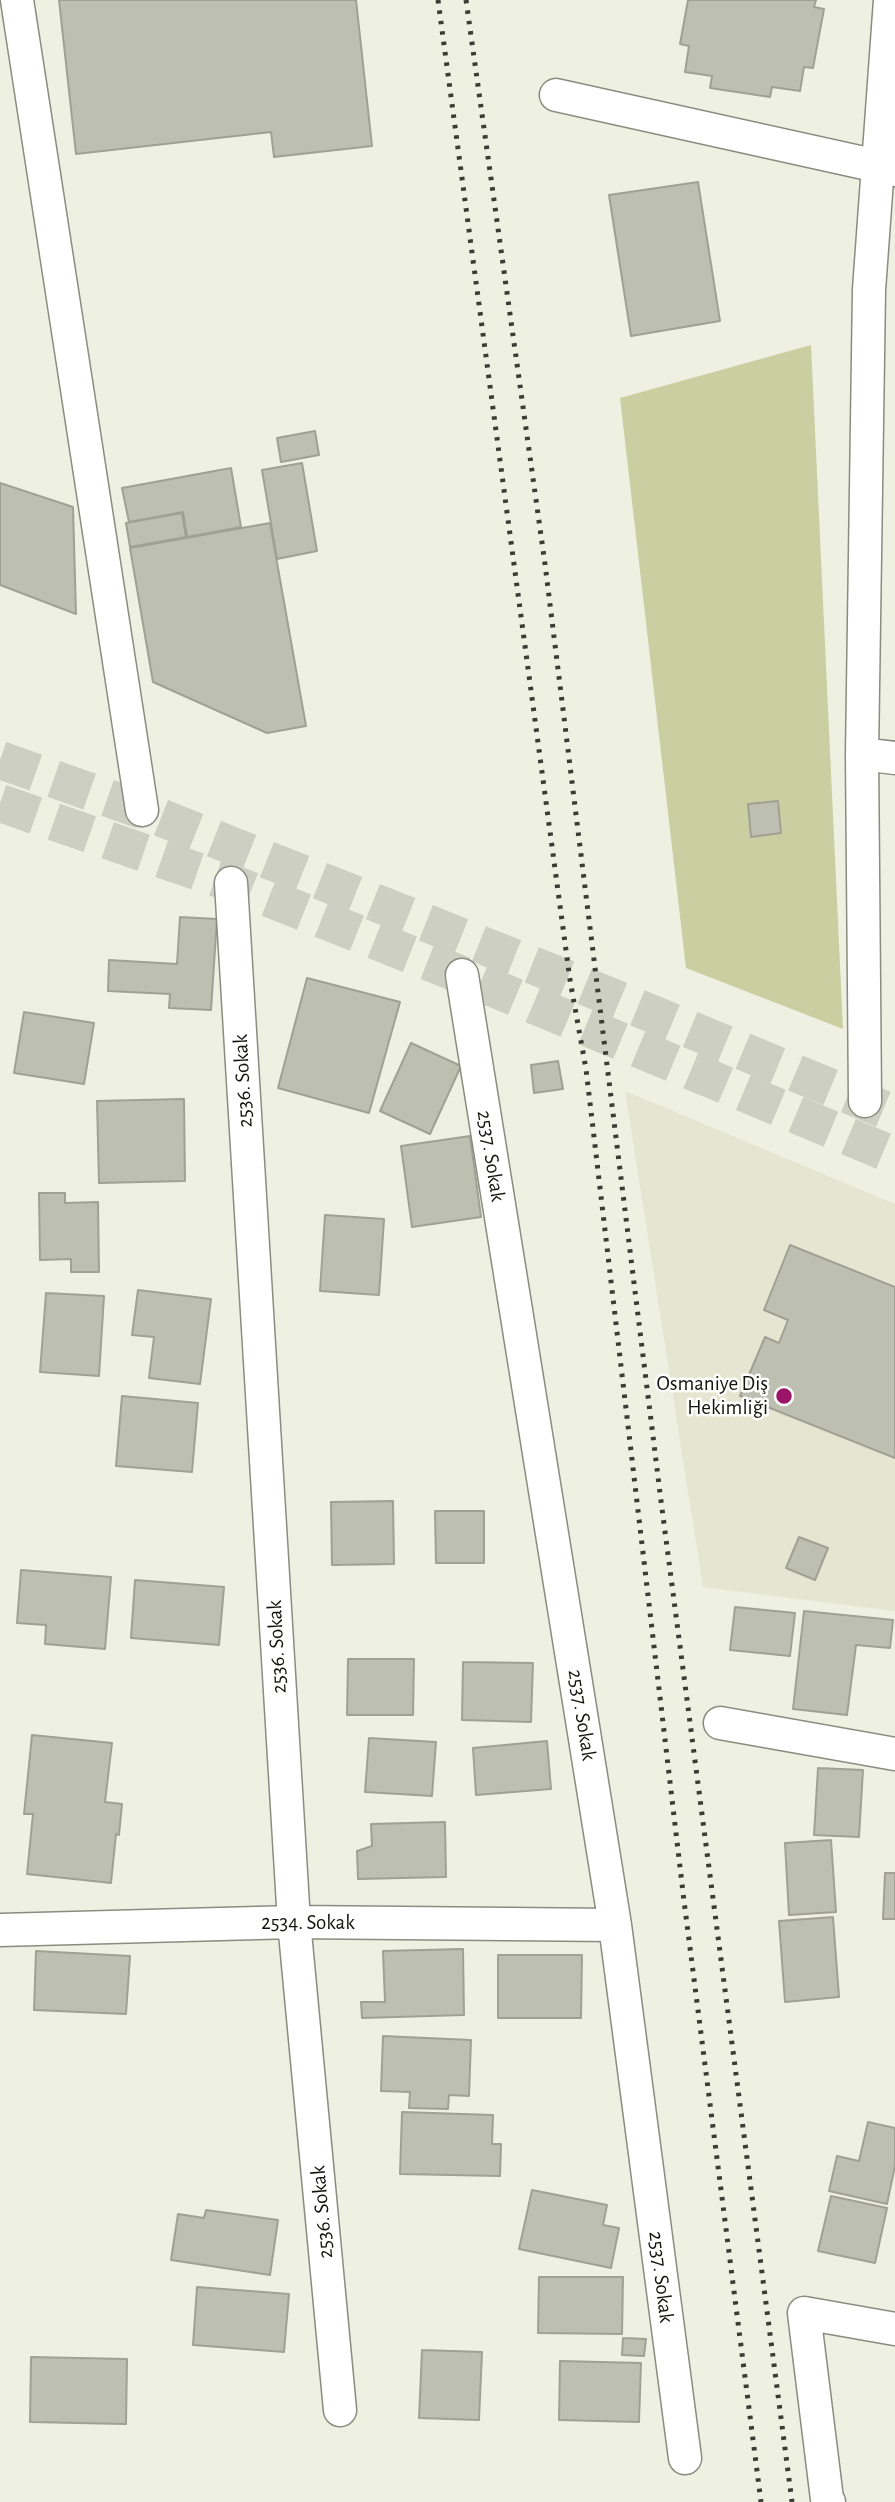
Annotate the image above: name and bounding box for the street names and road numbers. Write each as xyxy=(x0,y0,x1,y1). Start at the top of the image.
street label: 2536. Sokak xyxy=(228,1034,258,1128)
street label: 2537. Sokak xyxy=(471,1108,511,1204)
street label: 2536. Sokak xyxy=(262,1600,292,1694)
street label: 2537. Sokak xyxy=(562,1667,602,1763)
street label: 2534. Sokak xyxy=(261,1910,355,1936)
street label: 2536. Sokak xyxy=(305,2164,339,2260)
street label: 2537. Sokak xyxy=(643,2230,679,2324)

